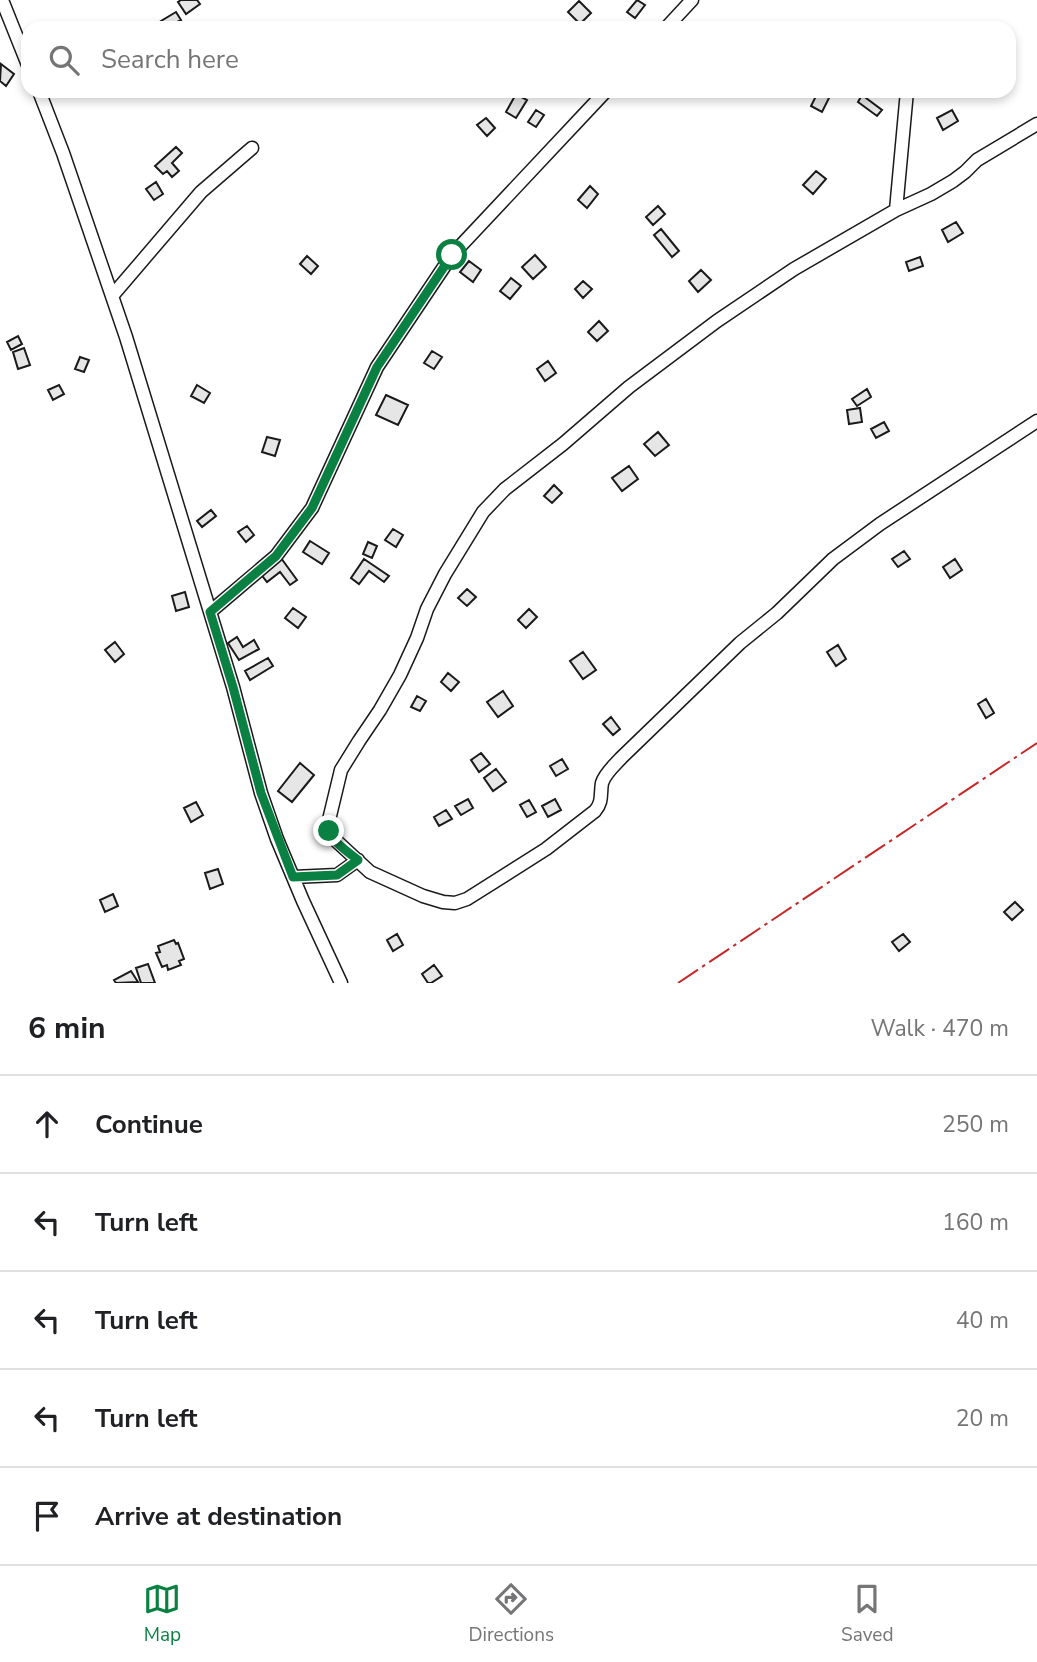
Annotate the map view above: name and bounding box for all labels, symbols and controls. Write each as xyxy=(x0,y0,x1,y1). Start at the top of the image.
search box xyxy=(21,21,1016,98)
icon: search xyxy=(45,41,83,79)
text: Search here xyxy=(101,42,239,77)
route start xyxy=(436,239,467,270)
route end xyxy=(313,815,344,846)
text: 6 min xyxy=(28,1008,106,1049)
text: Walk · 470 m xyxy=(870,1013,1009,1044)
icon: ahead xyxy=(28,1105,66,1143)
text: Continue xyxy=(95,1107,203,1142)
text: 250 m xyxy=(942,1109,1009,1140)
icon: left xyxy=(28,1203,66,1241)
text: Turn left xyxy=(95,1205,198,1240)
text: 160 m xyxy=(942,1207,1009,1238)
icon: left xyxy=(28,1301,66,1339)
text: Turn left xyxy=(95,1303,198,1338)
text: 40 m xyxy=(956,1305,1009,1336)
icon: left xyxy=(28,1399,66,1437)
text: Turn left xyxy=(95,1401,198,1436)
text: 20 m xyxy=(956,1403,1009,1434)
icon: arrive xyxy=(28,1497,66,1535)
text: Arrive at destination xyxy=(95,1499,342,1534)
tab: Map xyxy=(143,1580,181,1648)
tab: Directions xyxy=(468,1580,554,1648)
tab: Saved xyxy=(841,1580,894,1648)

